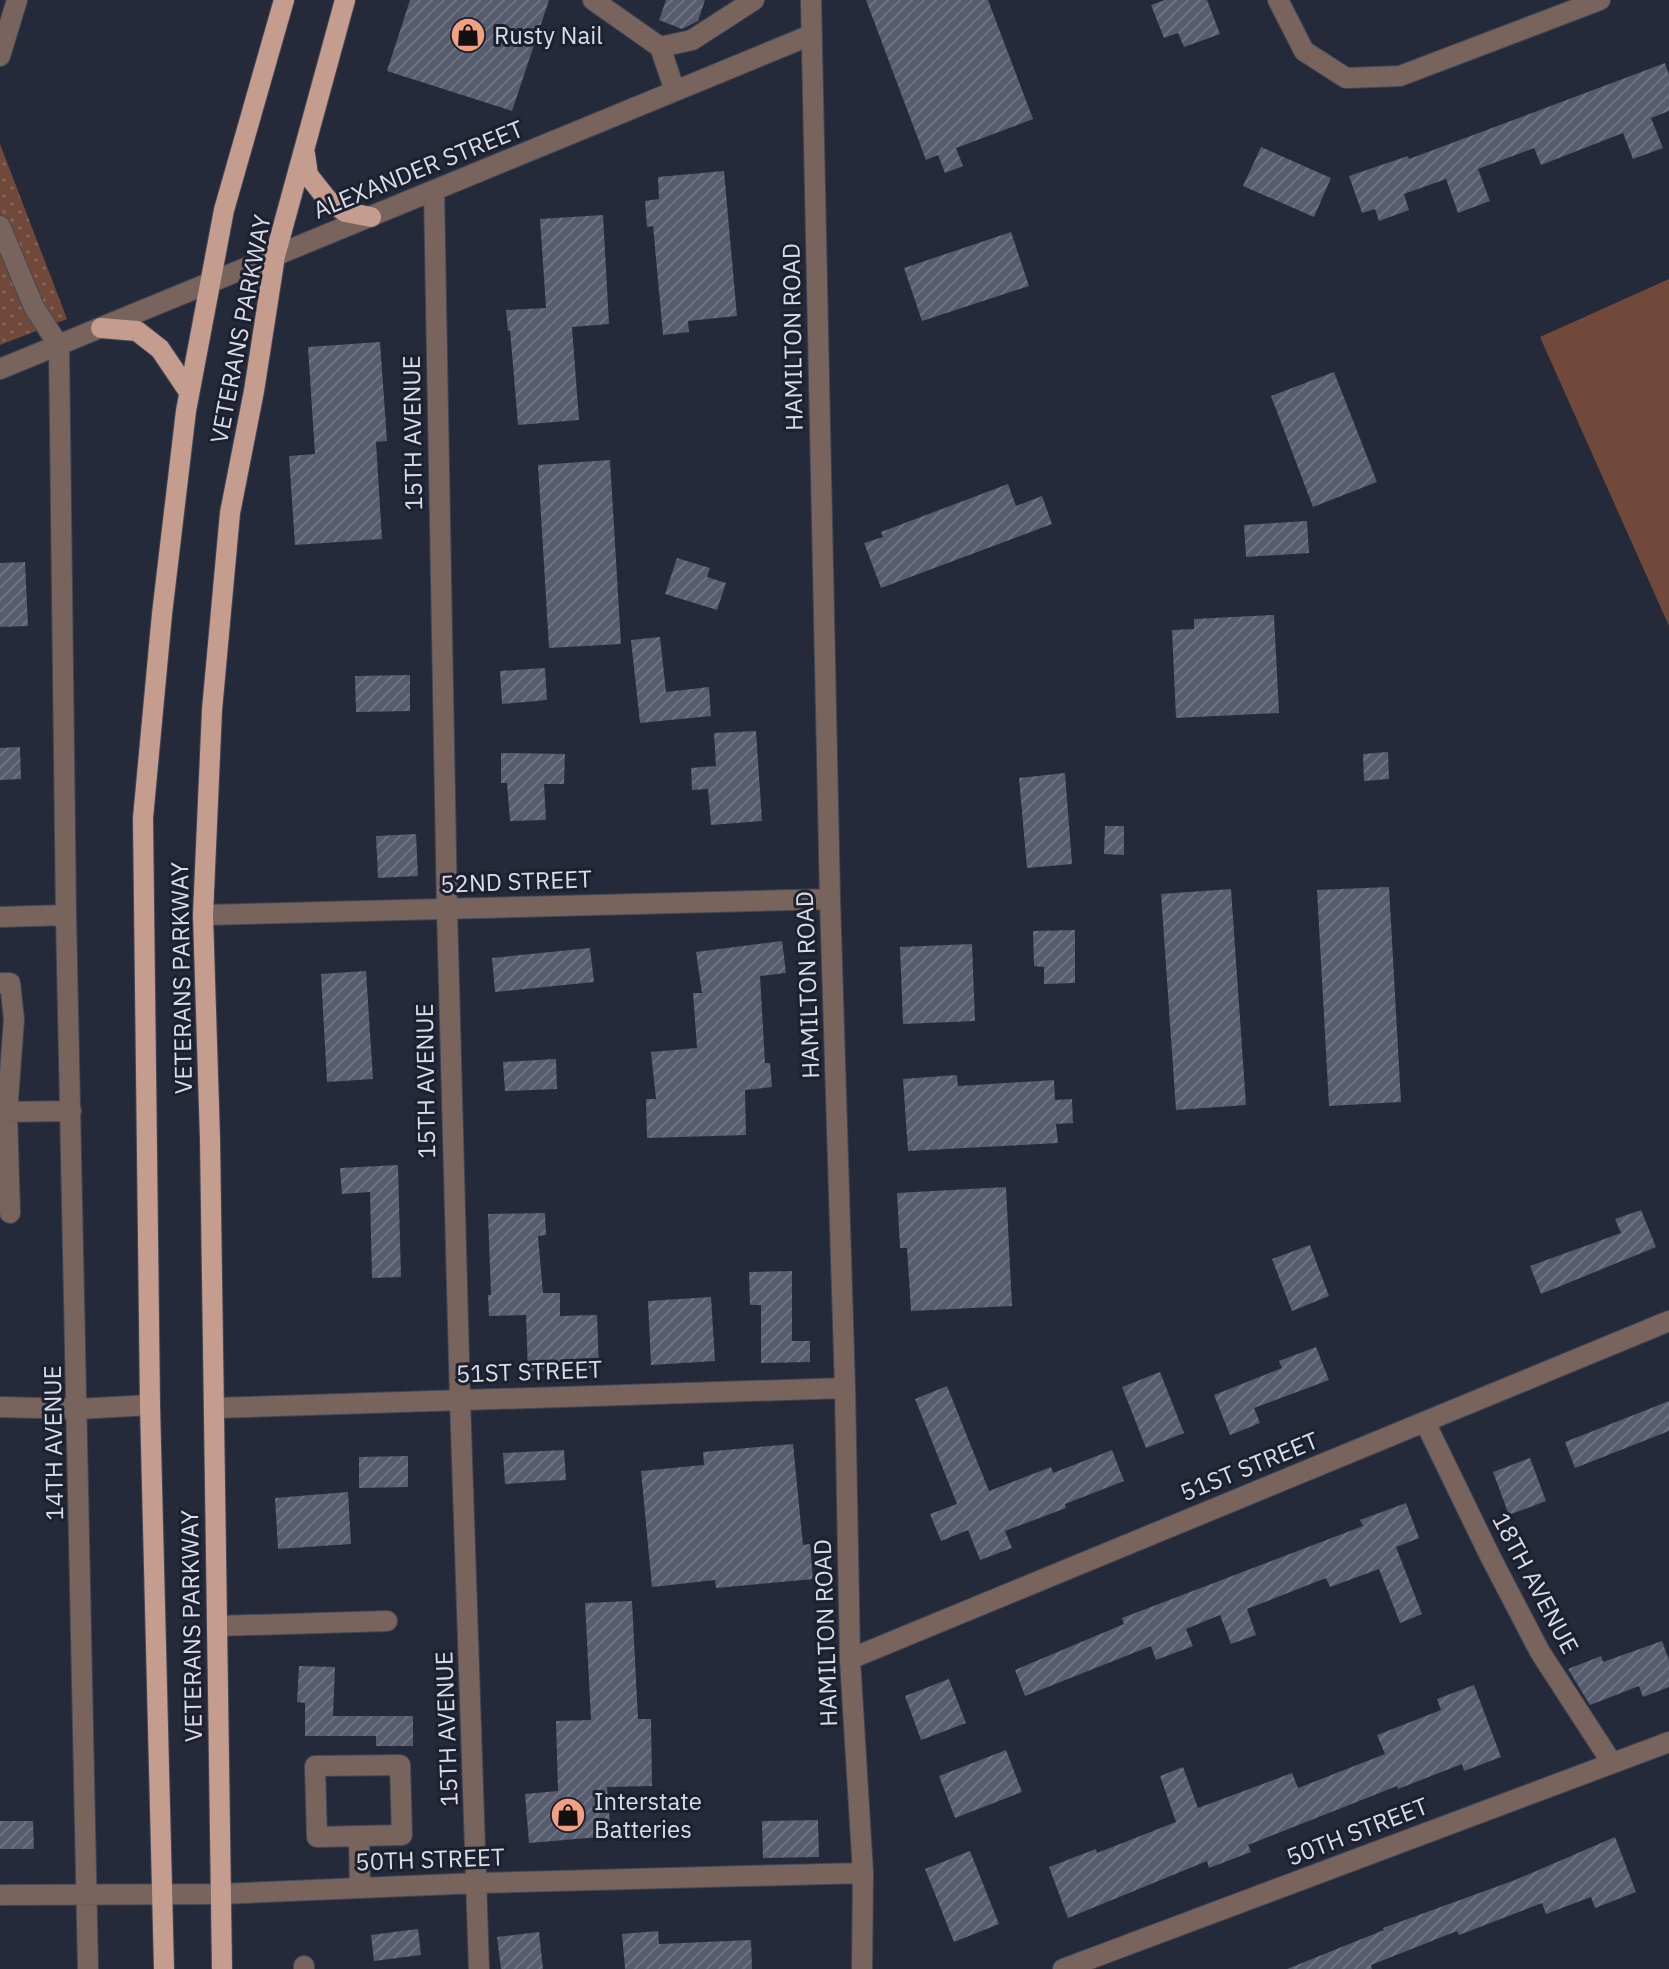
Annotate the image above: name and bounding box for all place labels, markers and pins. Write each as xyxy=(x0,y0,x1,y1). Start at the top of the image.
shop icon: Rusty Nail xyxy=(449,16,487,54)
place label: Rusty Nail xyxy=(494,19,603,51)
place label: Interstate Batteries xyxy=(594,1785,702,1845)
shop icon: Interstate Batteries xyxy=(549,1796,587,1834)

